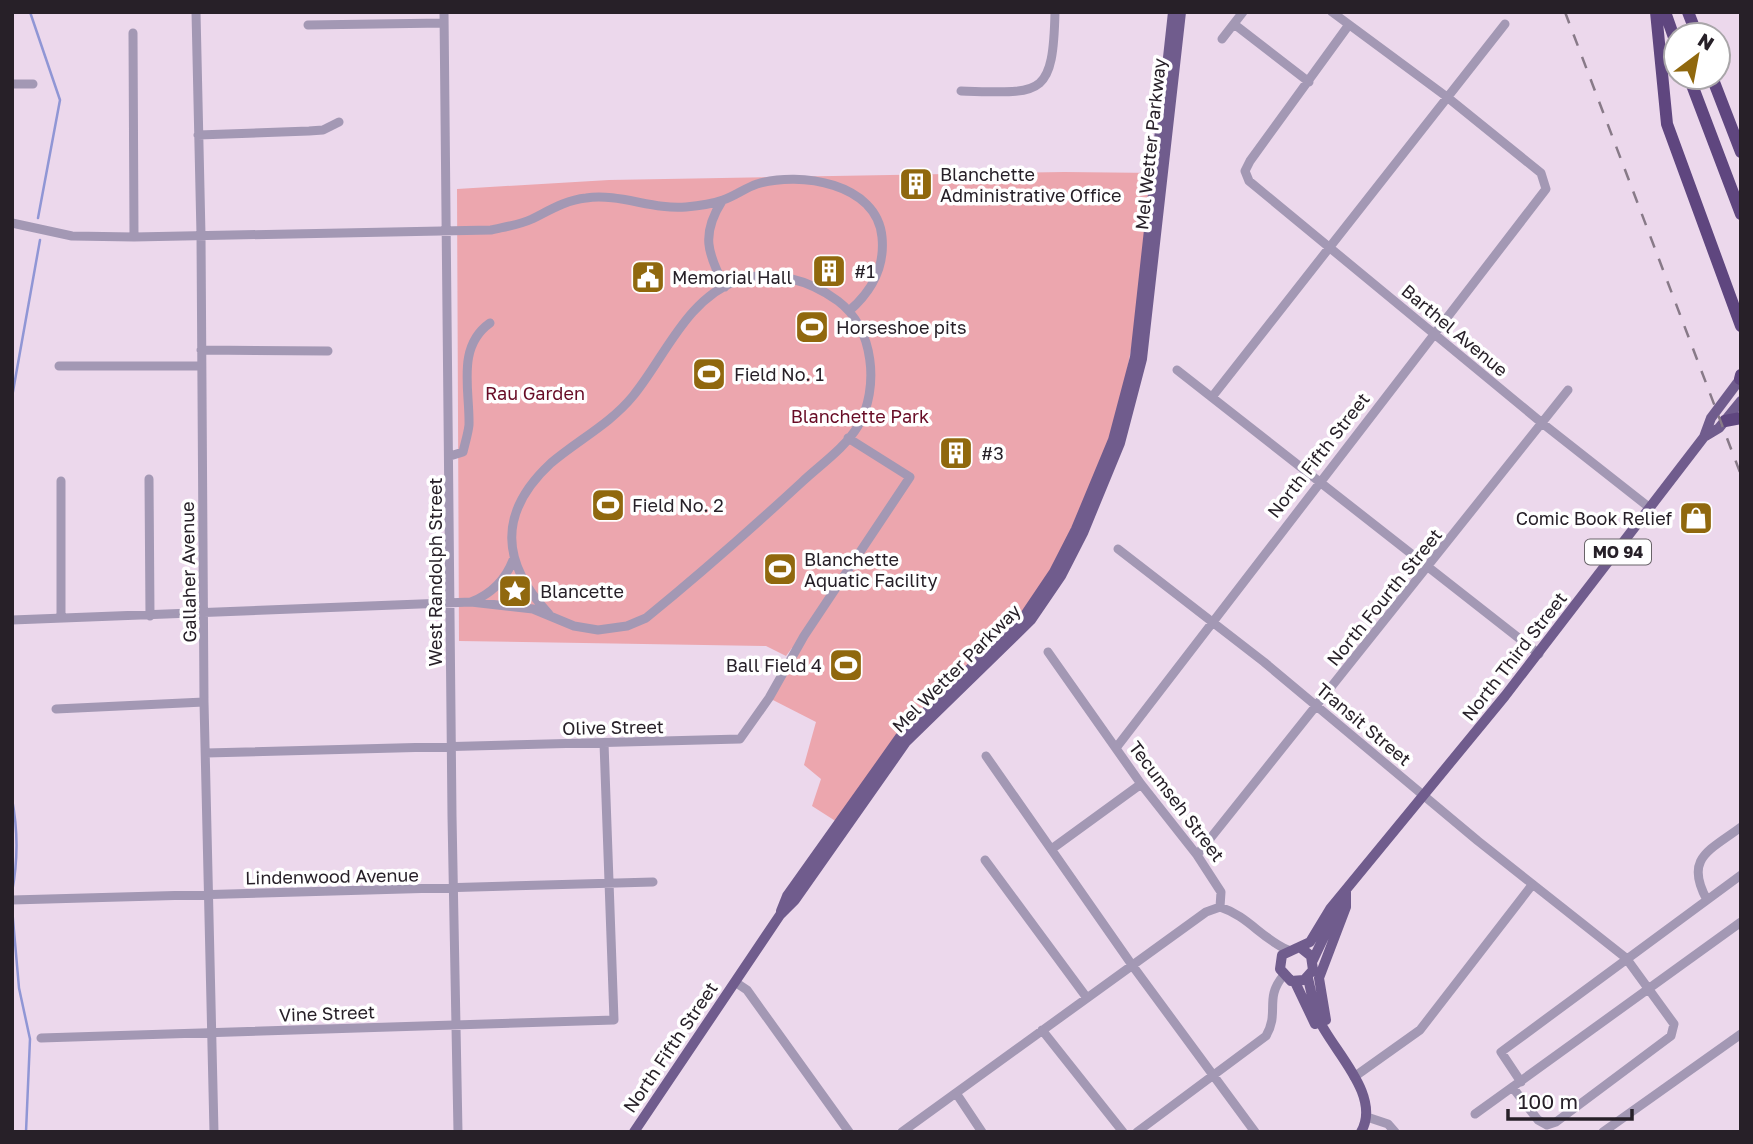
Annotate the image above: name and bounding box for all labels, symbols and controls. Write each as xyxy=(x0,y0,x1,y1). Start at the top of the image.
north arrow xyxy=(1662,21,1732,91)
text: N xyxy=(1694,28,1718,55)
street label: Mel Wetter Parkway xyxy=(1130,57,1170,231)
place label: Blanchette Administrative Office xyxy=(940,163,1122,206)
building icon: Blanchette Administrative Office xyxy=(897,165,935,203)
building icon: #1 xyxy=(810,252,848,290)
public building icon: Memorial Hall xyxy=(629,258,667,296)
place label: #1 xyxy=(854,260,875,282)
place label: Memorial Hall xyxy=(672,266,793,288)
street label: Barthel Avenue xyxy=(1397,279,1513,381)
sports icon: Horseshoe pits xyxy=(793,308,831,346)
place label: Horseshoe pits xyxy=(836,316,966,338)
sports icon: Field No. 1 xyxy=(690,355,728,393)
place label: Field No. 1 xyxy=(734,363,824,385)
park label: Rau Garden xyxy=(485,382,585,404)
street label: North Fifth Street xyxy=(1262,388,1374,522)
park label: Blanchette Park xyxy=(791,405,929,427)
building icon: #3 xyxy=(937,434,975,472)
place label: #3 xyxy=(981,442,1004,464)
street label: West Randolph Street xyxy=(424,477,446,667)
sports icon: Field No. 2 xyxy=(589,486,627,524)
place label: Field No. 2 xyxy=(632,494,724,516)
shop icon: Comic Book Relief xyxy=(1677,499,1715,537)
street label: Gallaher Avenue xyxy=(176,501,200,643)
place label: Comic Book Relief xyxy=(1516,507,1672,529)
street label: North Fourth Street xyxy=(1322,524,1446,670)
road number: MO 94 xyxy=(1585,540,1651,565)
place label: Blanchette Aquatic Facility xyxy=(804,548,938,591)
sports icon: Blanchette Aquatic Facility xyxy=(761,550,799,588)
place icon: Blancette xyxy=(496,572,534,610)
place label: Blancette xyxy=(540,580,624,602)
street label: North Third Street xyxy=(1457,587,1571,725)
street label: Mel Wetter Parkway xyxy=(887,599,1025,737)
sports icon: Ball Field 4 xyxy=(827,646,865,684)
place label: Ball Field 4 xyxy=(726,654,822,676)
street label: Transit Street xyxy=(1312,678,1416,770)
street label: Olive Street xyxy=(562,715,664,739)
street label: Tecumseh Street xyxy=(1124,736,1230,866)
street label: Lindenwood Avenue xyxy=(245,863,419,889)
street label: North Fifth Street xyxy=(618,977,722,1117)
street label: Vine Street xyxy=(279,1000,375,1026)
scale bar xyxy=(1508,1078,1632,1122)
text: 100 m xyxy=(1518,1088,1578,1114)

